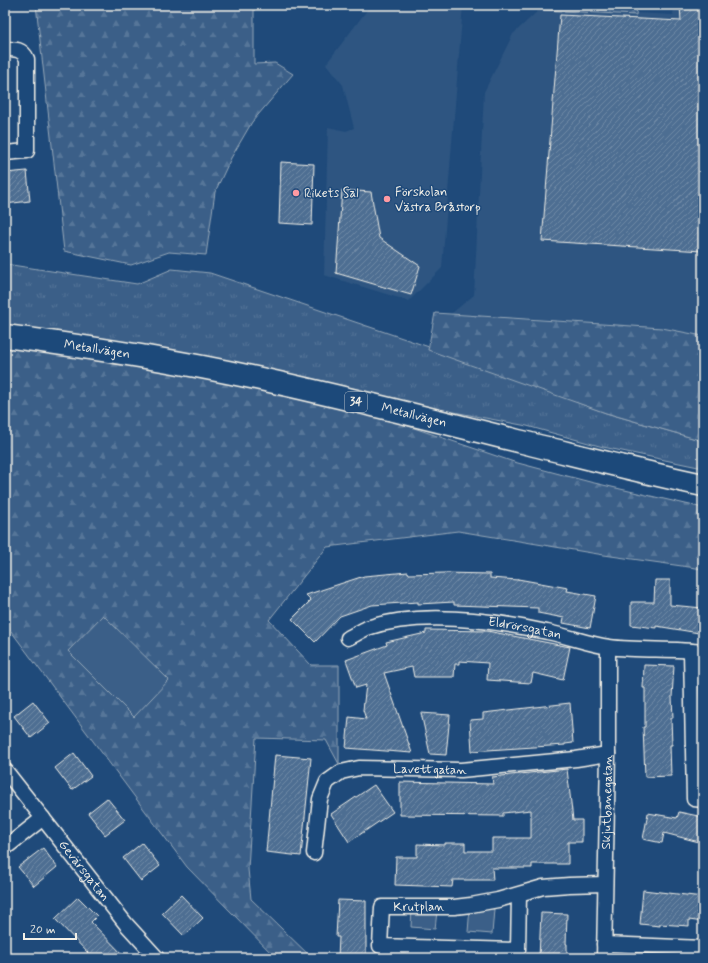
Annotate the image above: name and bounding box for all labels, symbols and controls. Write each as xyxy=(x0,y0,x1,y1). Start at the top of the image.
place label: Förskolan Västra Bråstorp xyxy=(395,184,481,216)
place label: Rikets Sal xyxy=(304,185,359,202)
marker: Rikets Sal xyxy=(291,188,301,198)
marker: Förskolan Västra Bråstorp xyxy=(382,194,392,204)
street label: Metallvägen xyxy=(63,336,131,363)
road number: 34 xyxy=(345,392,367,412)
street label: Metallvägen xyxy=(380,399,449,431)
street label: Eldrörsgatan xyxy=(487,613,563,643)
street label: Skjutbanegatan xyxy=(598,754,616,850)
street label: Lavettgatan xyxy=(393,760,467,779)
street label: Gevärsgatan xyxy=(55,837,113,905)
street label: Krutplan xyxy=(393,899,444,916)
scale bar xyxy=(24,915,76,941)
text: 20 m xyxy=(30,922,56,938)

